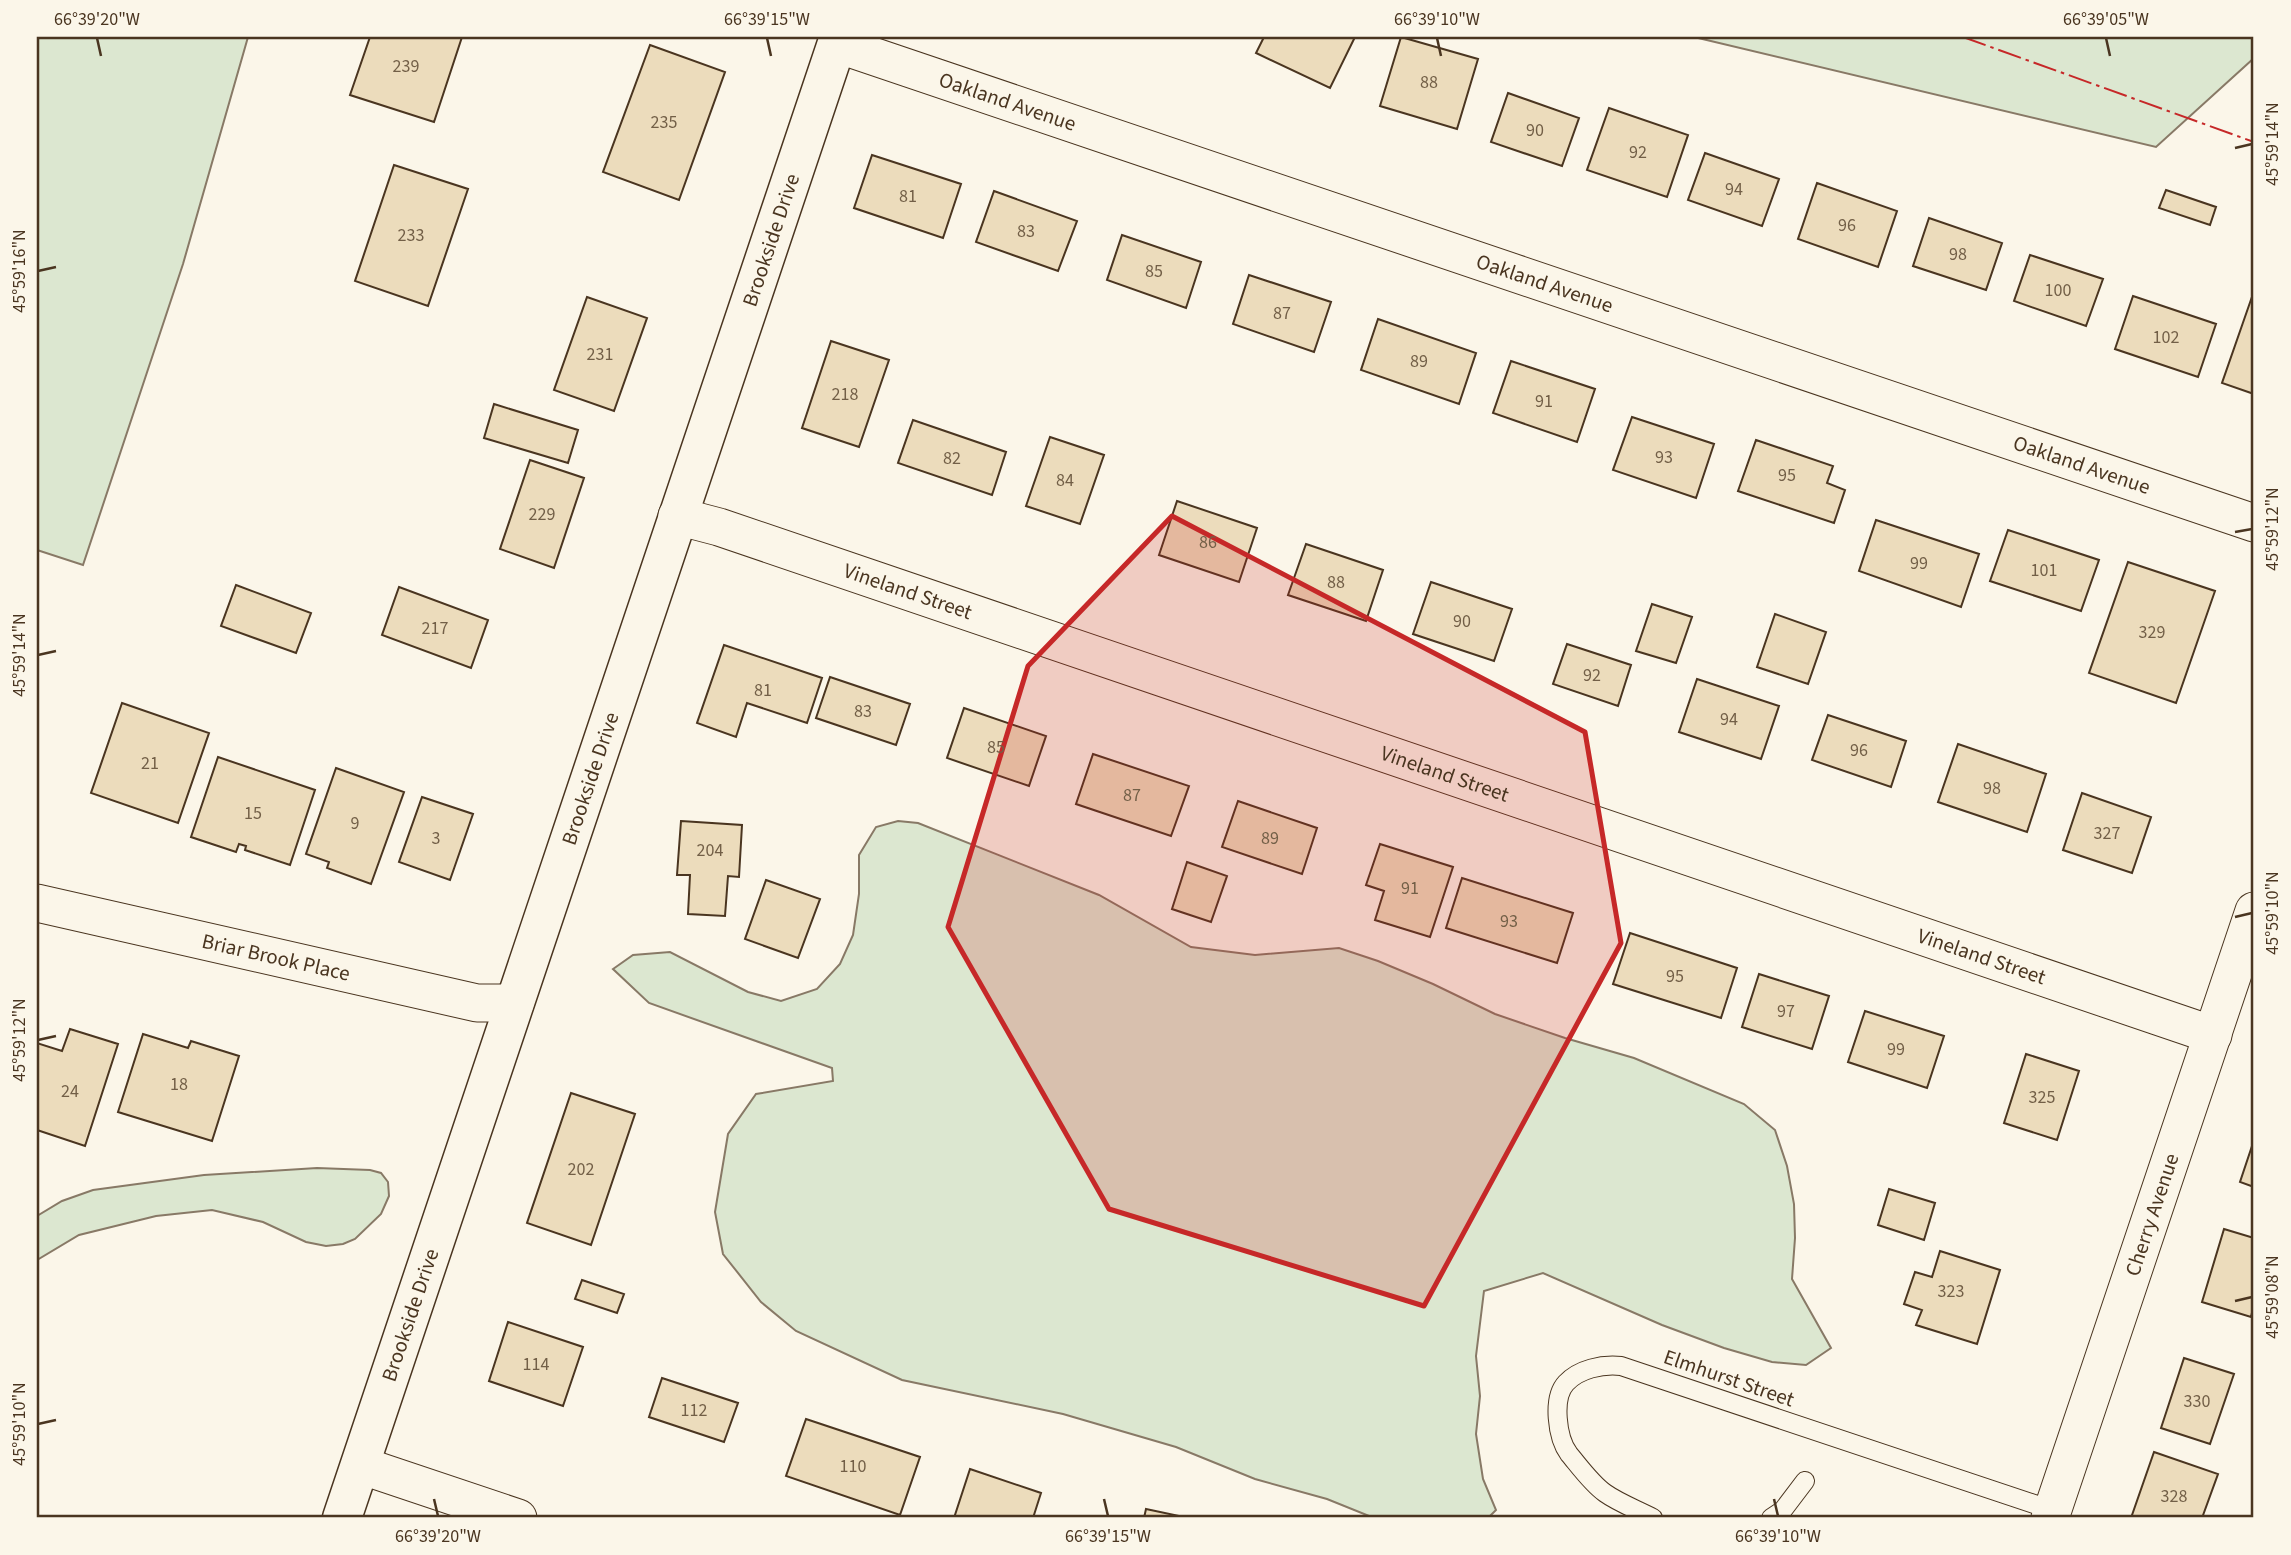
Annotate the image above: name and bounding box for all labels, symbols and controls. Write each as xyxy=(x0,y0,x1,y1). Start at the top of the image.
text: 66°39'20"W xyxy=(54,7,140,32)
text: 66°39'15"W xyxy=(724,7,810,32)
text: 66°39'10"W xyxy=(1394,7,1480,32)
text: 66°39'05"W xyxy=(2063,7,2149,32)
house number: 239 xyxy=(393,54,419,79)
street label: Oakland Avenue xyxy=(935,65,1080,139)
house number: 88 xyxy=(1420,70,1438,95)
text: 45°59'14"N xyxy=(2260,102,2285,186)
house number: 235 xyxy=(651,110,677,135)
house number: 90 xyxy=(1526,118,1544,143)
house number: 92 xyxy=(1629,140,1647,165)
street label: Brookside Drive xyxy=(735,170,807,310)
house number: 94 xyxy=(1725,177,1743,202)
house number: 81 xyxy=(899,184,917,209)
house number: 96 xyxy=(1838,213,1856,238)
house number: 83 xyxy=(1017,219,1035,244)
house number: 233 xyxy=(398,223,424,248)
text: 45°59'16"N xyxy=(7,229,32,313)
house number: 98 xyxy=(1949,242,1967,267)
street label: Oakland Avenue xyxy=(1472,246,1617,320)
house number: 85 xyxy=(1145,259,1163,284)
house number: 100 xyxy=(2045,278,2071,303)
house number: 87 xyxy=(1273,301,1291,326)
house number: 102 xyxy=(2153,325,2179,350)
house number: 231 xyxy=(587,342,613,367)
house number: 89 xyxy=(1410,349,1428,374)
house number: 218 xyxy=(832,382,858,407)
house number: 91 xyxy=(1535,389,1553,414)
street label: Oakland Avenue xyxy=(2009,428,2154,502)
house number: 93 xyxy=(1655,445,1673,470)
house number: 82 xyxy=(943,446,961,471)
house number: 95 xyxy=(1778,463,1796,488)
house number: 84 xyxy=(1056,468,1074,493)
text: 45°59'12"N xyxy=(2260,487,2285,571)
house number: 229 xyxy=(529,502,555,527)
house number: 86 xyxy=(1199,530,1217,555)
house number: 99 xyxy=(1910,551,1928,576)
street label: Vineland Street xyxy=(840,555,976,627)
house number: 101 xyxy=(2031,558,2057,583)
house number: 88 xyxy=(1327,570,1345,595)
house number: 90 xyxy=(1453,609,1471,634)
text: 45°59'14"N xyxy=(7,613,32,697)
house number: 217 xyxy=(422,616,448,641)
house number: 329 xyxy=(2139,620,2165,645)
house number: 92 xyxy=(1583,663,1601,688)
house number: 81 xyxy=(754,678,772,703)
house number: 83 xyxy=(854,699,872,724)
house number: 94 xyxy=(1720,707,1738,732)
street label: Brookside Drive xyxy=(554,708,626,849)
house number: 85 xyxy=(987,735,1005,760)
street label: Vineland Street xyxy=(1377,738,1513,810)
house number: 96 xyxy=(1850,738,1868,763)
house number: 21 xyxy=(141,751,159,776)
house number: 98 xyxy=(1983,776,2001,801)
house number: 87 xyxy=(1123,783,1141,808)
house number: 15 xyxy=(244,801,262,826)
house number: 9 xyxy=(351,811,360,836)
house number: 327 xyxy=(2094,821,2120,846)
house number: 3 xyxy=(432,826,441,851)
house number: 89 xyxy=(1261,826,1279,851)
house number: 204 xyxy=(697,838,723,863)
text: 45°59'10"N xyxy=(2260,871,2285,955)
house number: 91 xyxy=(1401,876,1419,901)
house number: 93 xyxy=(1500,909,1518,934)
street label: Vineland Street xyxy=(1913,921,2050,992)
street label: Briar Brook Place xyxy=(199,926,353,989)
house number: 95 xyxy=(1666,964,1684,989)
text: 45°59'12"N xyxy=(7,998,32,1082)
house number: 97 xyxy=(1777,999,1795,1024)
house number: 99 xyxy=(1887,1037,1905,1062)
house number: 18 xyxy=(170,1072,188,1097)
house number: 24 xyxy=(61,1079,79,1104)
house number: 325 xyxy=(2029,1085,2055,1110)
street label: Cherry Avenue xyxy=(2117,1149,2187,1280)
house number: 202 xyxy=(568,1157,594,1182)
street label: Brookside Drive xyxy=(374,1245,446,1386)
text: 45°59'08"N xyxy=(2260,1255,2285,1339)
house number: 323 xyxy=(1938,1279,1964,1304)
street label: Elmhurst Street xyxy=(1660,1342,1798,1414)
house number: 114 xyxy=(523,1352,549,1377)
text: 45°59'10"N xyxy=(7,1382,32,1466)
house number: 330 xyxy=(2184,1389,2210,1414)
house number: 112 xyxy=(681,1398,707,1423)
house number: 110 xyxy=(840,1454,866,1479)
house number: 328 xyxy=(2161,1484,2187,1509)
text: 66°39'20"W xyxy=(395,1524,481,1549)
text: 66°39'15"W xyxy=(1065,1524,1151,1549)
text: 66°39'10"W xyxy=(1735,1524,1821,1549)

